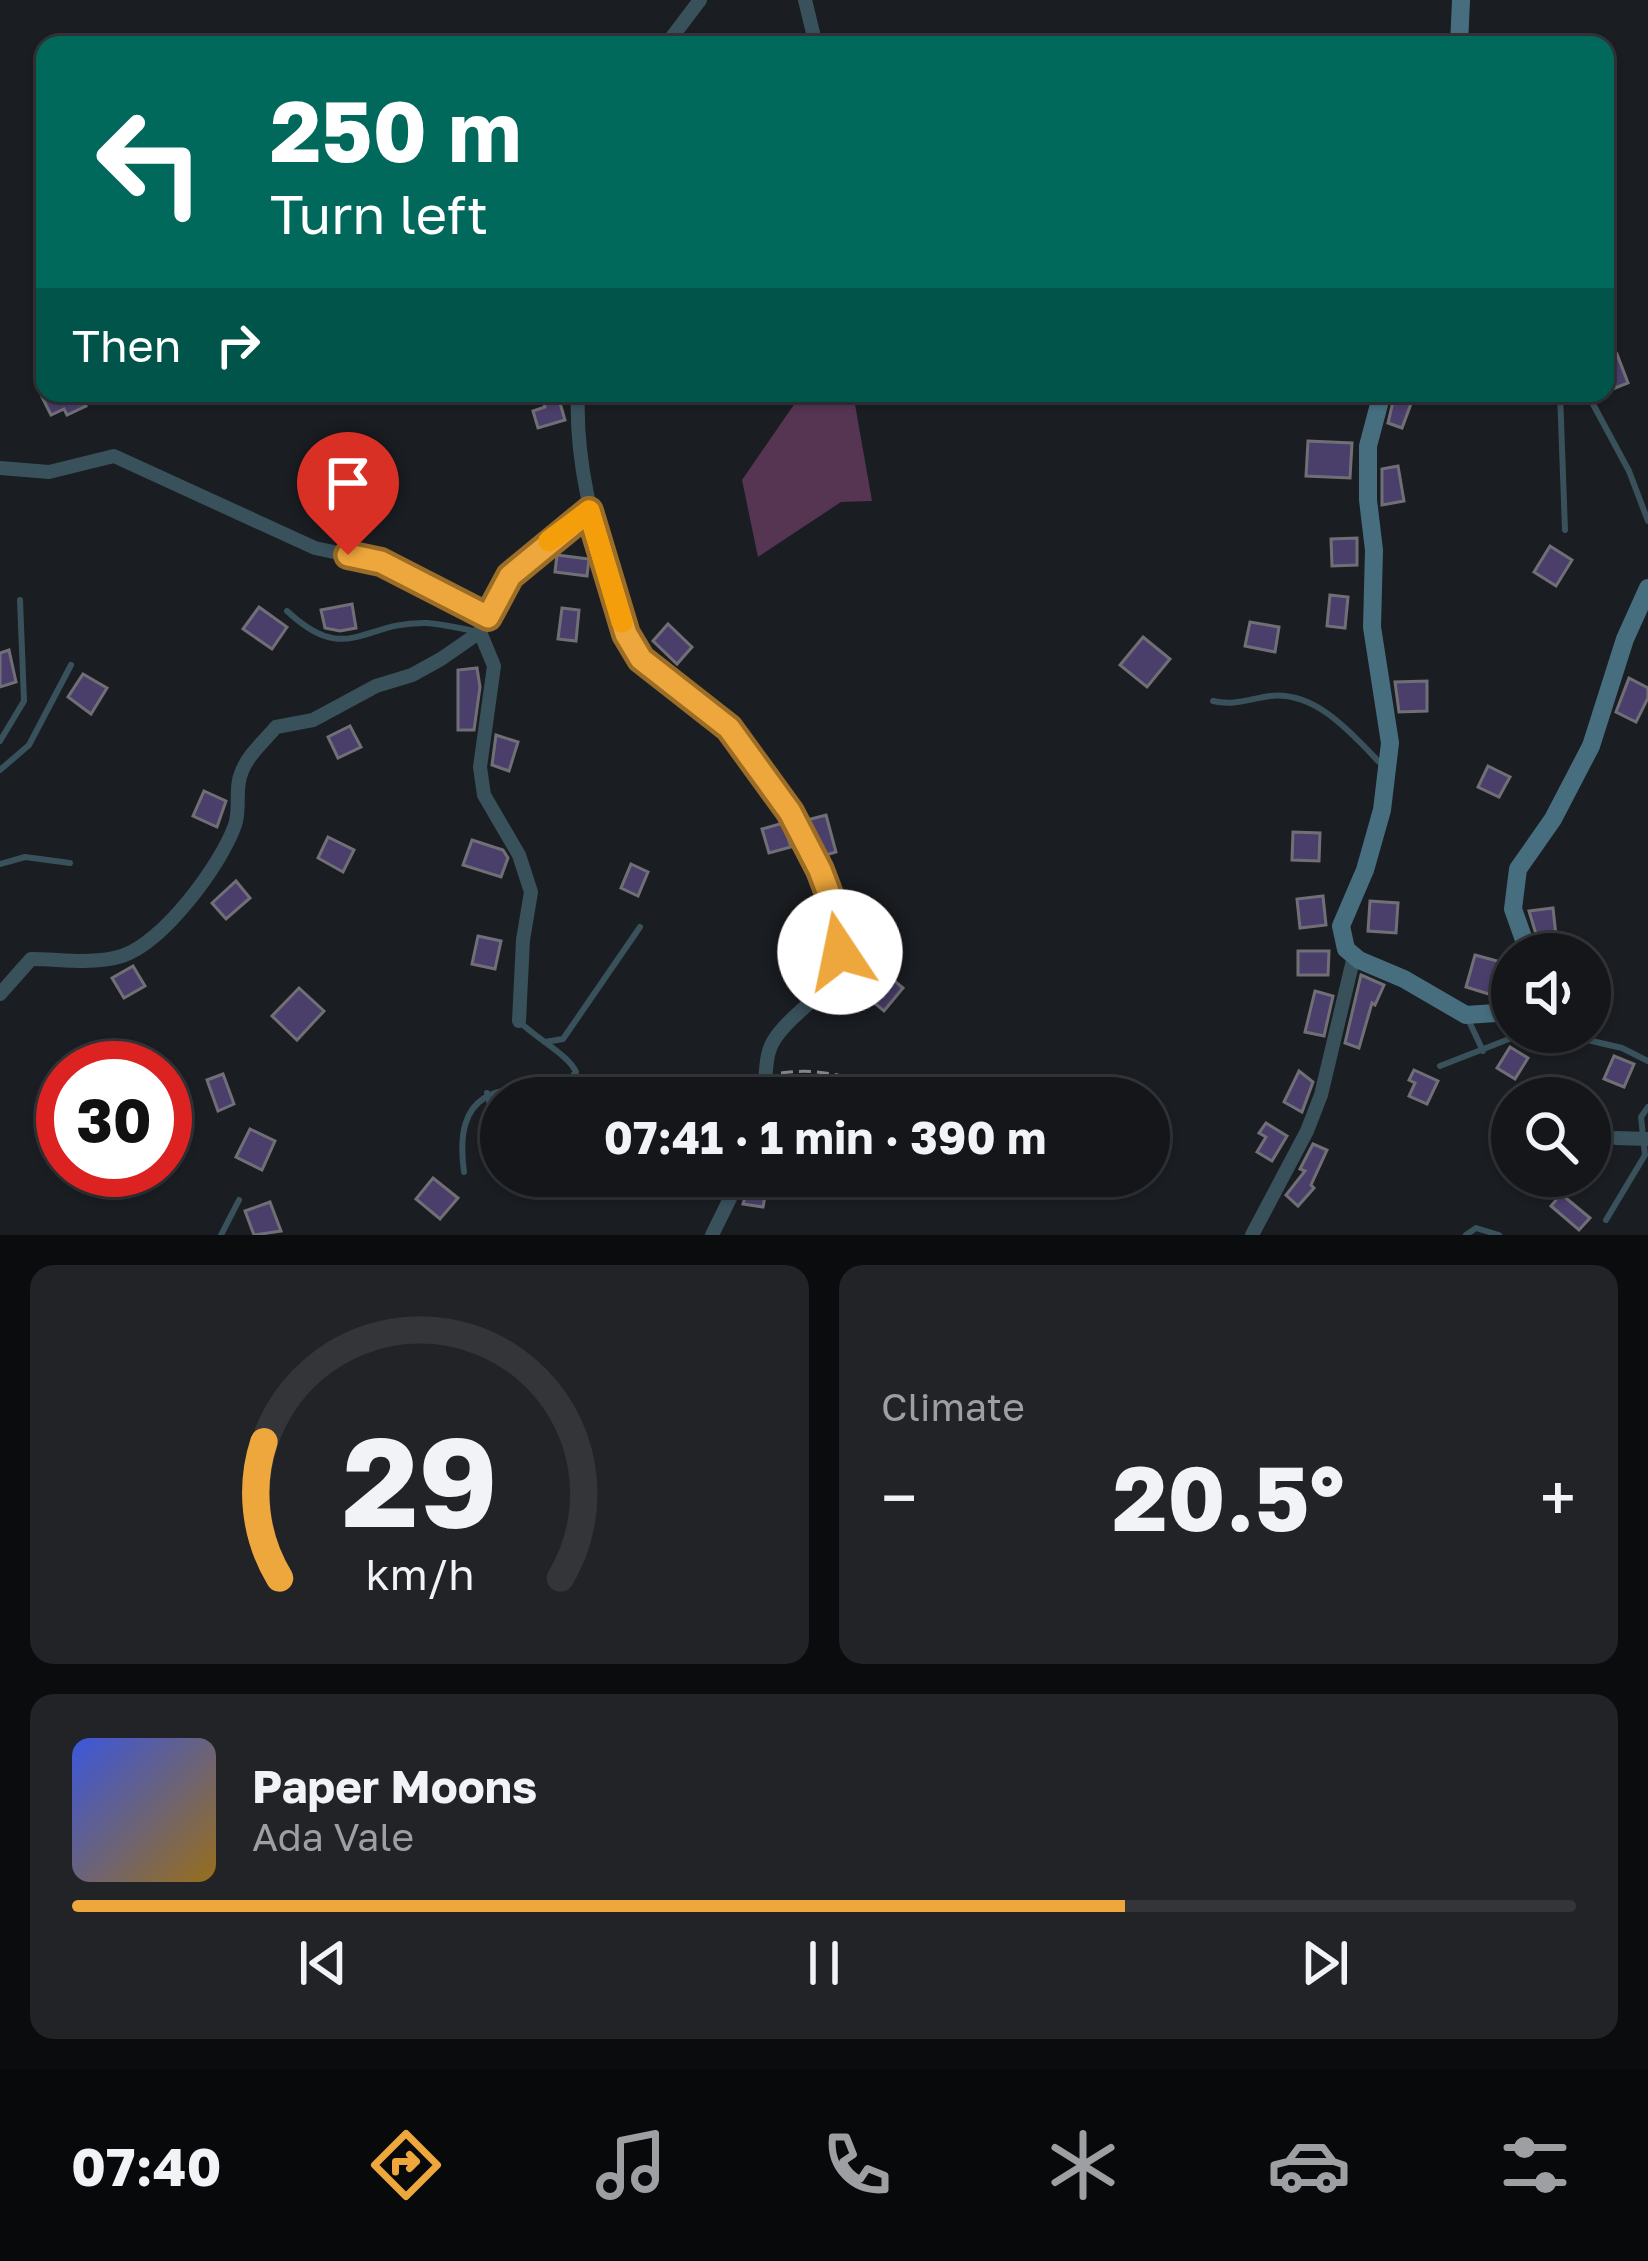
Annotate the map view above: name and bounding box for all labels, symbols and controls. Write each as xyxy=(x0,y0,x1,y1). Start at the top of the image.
text: 250 m xyxy=(270,80,522,180)
icon: left xyxy=(72,84,228,240)
text: Turn left xyxy=(270,181,488,246)
icon: right xyxy=(205,312,271,378)
text: Then xyxy=(72,318,181,372)
pin xyxy=(297,432,399,555)
icon: arrive xyxy=(315,450,381,516)
position arrow xyxy=(777,889,903,1015)
map controls xyxy=(1491,933,1611,1197)
button: sound xyxy=(1491,933,1611,1053)
speed limit sign: 30 xyxy=(36,1041,192,1197)
button: search xyxy=(1491,1077,1611,1197)
text: 07:41 · 1 min · 390 m xyxy=(604,1110,1046,1164)
text: Climate xyxy=(881,1383,1025,1430)
text: 29 xyxy=(342,1405,497,1554)
text: 20.5° xyxy=(1112,1443,1345,1551)
text: − xyxy=(881,1457,917,1537)
text: + xyxy=(1540,1457,1576,1537)
text: km/h xyxy=(365,1547,474,1598)
text: Paper Moons xyxy=(252,1759,537,1813)
text: Ada Vale xyxy=(252,1813,414,1860)
icon: previous xyxy=(290,1930,356,1996)
icon: pause xyxy=(791,1930,857,1996)
icon: next xyxy=(1292,1930,1358,1996)
icon: directions xyxy=(364,2123,448,2207)
icon: music xyxy=(589,2123,673,2207)
icon: phone xyxy=(815,2123,899,2207)
icon: climate xyxy=(1041,2123,1125,2207)
icon: car xyxy=(1267,2123,1351,2207)
icon: filters xyxy=(1493,2123,1577,2207)
text: 07:40 xyxy=(71,2133,222,2198)

